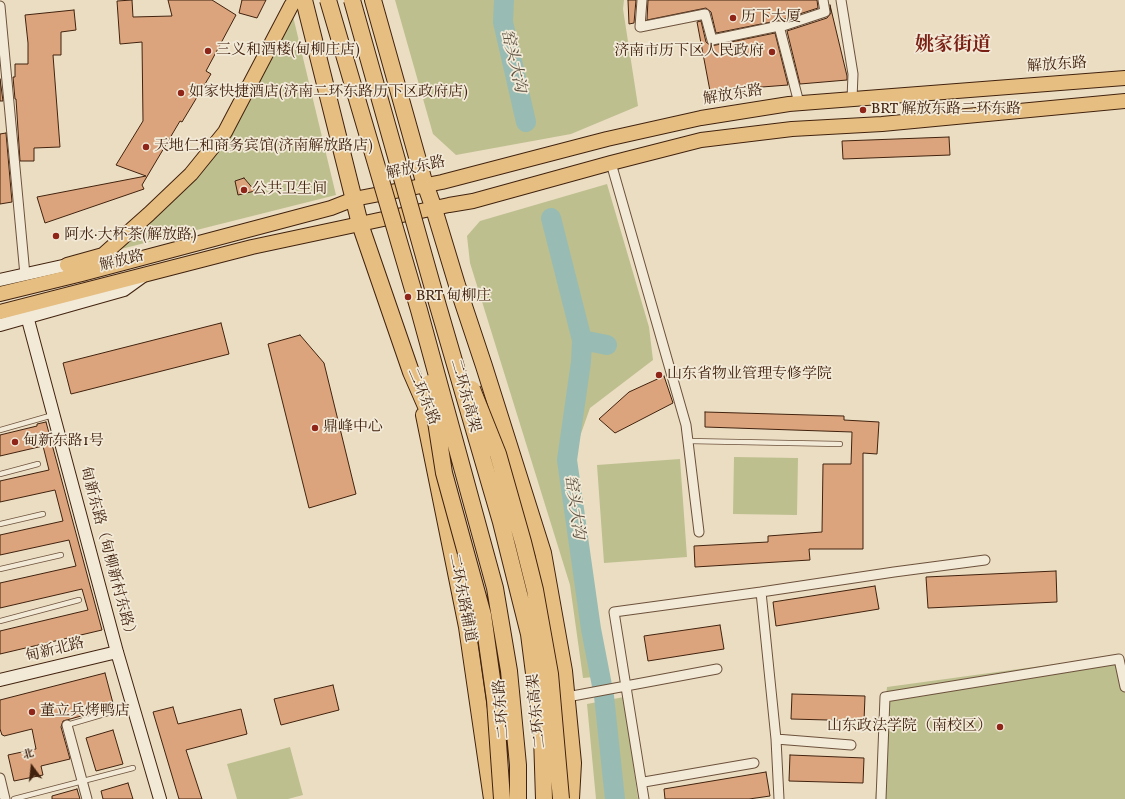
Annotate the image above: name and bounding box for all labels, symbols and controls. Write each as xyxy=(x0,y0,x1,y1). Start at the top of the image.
place label: 历下大厦 xyxy=(741,9,801,27)
marker: 历下大厦 xyxy=(728,13,738,23)
water label: 窑头大沟 xyxy=(495,28,529,94)
district label: 姚家街道 xyxy=(915,36,991,58)
place label: 三义和酒楼(甸柳庄店) xyxy=(216,42,360,60)
place label: 济南市历下区人民政府 xyxy=(614,43,764,61)
marker: 三义和酒楼(甸柳庄店) xyxy=(203,46,213,56)
marker: 济南市历下区人民政府 xyxy=(767,47,777,57)
street label: 解放东路 xyxy=(1026,55,1088,77)
street label: 解放东路 xyxy=(702,82,764,110)
place label: 如家快捷酒店(济南二环东路历下区政府店) xyxy=(189,84,468,102)
marker: 如家快捷酒店(济南二环东路历下区政府店) xyxy=(176,88,186,98)
place label: BRT 解放东路二环东路 xyxy=(871,101,1021,119)
marker: BRT 解放东路二环东路 xyxy=(858,105,868,115)
place label: 天地仁和商务宾馆(济南解放路店) xyxy=(154,138,373,156)
marker: 天地仁和商务宾馆(济南解放路店) xyxy=(141,142,151,152)
street label: 解放东路 xyxy=(385,154,447,184)
place label: 公共卫生间 xyxy=(252,181,327,199)
marker: 公共卫生间 xyxy=(239,185,249,195)
place label: 阿水·大杯茶(解放路) xyxy=(64,227,196,245)
marker: 阿水·大杯茶(解放路) xyxy=(51,231,61,241)
street label: 解放路 xyxy=(98,248,146,276)
place label: BRT 甸柳庄 xyxy=(416,288,491,306)
marker: BRT 甸柳庄 xyxy=(403,292,413,302)
street label: 二环东高架 xyxy=(445,357,483,435)
street label: 二环东路 xyxy=(402,366,442,428)
place label: 山东省物业管理专修学院 xyxy=(667,366,832,384)
marker: 山东省物业管理专修学院 xyxy=(654,370,664,380)
place label: 鼎峰中心 xyxy=(323,419,383,437)
marker: 鼎峰中心 xyxy=(310,423,320,433)
place label: 甸新东路1号 xyxy=(23,433,104,451)
marker: 甸新东路1号 xyxy=(10,437,20,447)
street label: 甸新东路（甸柳新村东路） xyxy=(75,465,139,643)
water label: 窑头大沟 xyxy=(559,474,587,540)
street label: 二环东路辅道 xyxy=(444,552,478,644)
street label: 甸新北路 xyxy=(24,635,86,667)
street label: 二环东高架 xyxy=(525,673,551,749)
street label: 二环东路 xyxy=(491,678,515,740)
place label: 董立兵烤鸭店 xyxy=(40,703,130,721)
marker: 董立兵烤鸭店 xyxy=(27,707,37,717)
place label: 山东政法学院（南校区） xyxy=(827,718,992,736)
marker: 山东政法学院（南校区） xyxy=(995,722,1005,732)
text: 北 xyxy=(22,746,36,764)
north arrow xyxy=(12,747,52,787)

